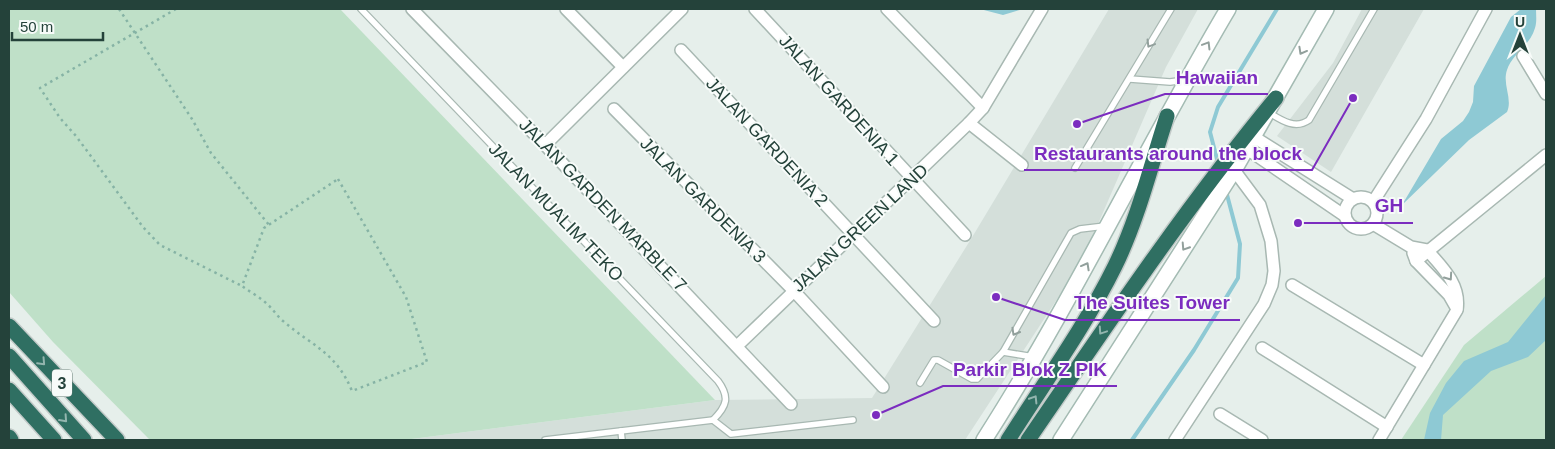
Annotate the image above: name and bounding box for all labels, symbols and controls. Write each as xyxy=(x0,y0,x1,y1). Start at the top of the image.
scale bar xyxy=(12,10,104,42)
north arrow xyxy=(1495,10,1545,60)
text: U xyxy=(1515,14,1525,30)
text: 50 m xyxy=(20,18,53,35)
street label: JALAN GARDENIA 1 xyxy=(775,30,903,170)
one-way arrow xyxy=(1147,38,1157,47)
one-way arrow xyxy=(1200,41,1210,50)
one-way arrow xyxy=(1298,46,1308,55)
callout: Hawaiian xyxy=(1165,60,1268,94)
text: Hawaiian xyxy=(1176,67,1258,88)
street label: JALAN GARDENIA 2 xyxy=(702,73,832,211)
street label: JALAN GARDEN MARBLE 7 xyxy=(515,115,691,295)
street label: JALAN GARDENIA 3 xyxy=(636,133,770,267)
callout: Restaurants around the block xyxy=(1024,136,1312,170)
street label: JALAN MUALIM TEKO xyxy=(485,139,627,285)
text: Restaurants around the block xyxy=(1034,143,1303,164)
street label: JALAN GREEN LAND xyxy=(788,160,932,296)
callout: GH xyxy=(1365,189,1413,223)
text: GH xyxy=(1375,195,1403,216)
one-way arrow xyxy=(1181,242,1191,251)
one-way arrow xyxy=(1080,263,1090,272)
one-way arrow xyxy=(1444,271,1452,280)
callout: The Suites Tower xyxy=(1065,286,1240,320)
text: The Suites Tower xyxy=(1074,292,1231,313)
one-way arrow xyxy=(1099,326,1108,335)
one-way arrow xyxy=(1011,327,1021,336)
callout: Parkir Blok Z PIK xyxy=(943,352,1117,386)
one-way arrow xyxy=(36,356,45,365)
text: Parkir Blok Z PIK xyxy=(953,359,1107,380)
road number: 3 xyxy=(52,369,72,396)
one-way arrow xyxy=(1028,395,1037,405)
one-way arrow xyxy=(59,413,68,422)

